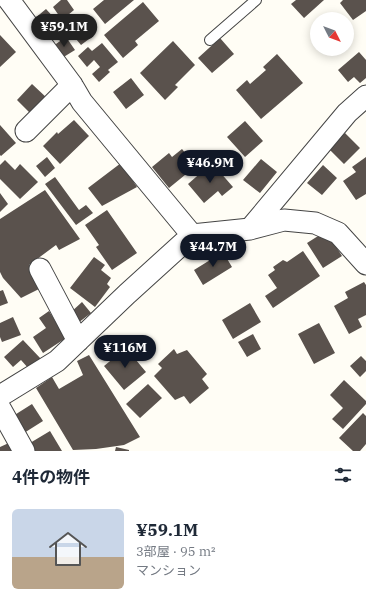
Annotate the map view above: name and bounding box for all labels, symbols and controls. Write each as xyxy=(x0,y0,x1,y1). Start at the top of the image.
north arrow xyxy=(310,12,354,56)
map controls xyxy=(310,12,354,56)
pin: ¥59.1M xyxy=(31,14,97,48)
text: ¥59.1M xyxy=(40,18,88,35)
pin: ¥46.9M xyxy=(177,150,243,184)
text: ¥46.9M xyxy=(186,154,234,171)
pin: ¥44.7M xyxy=(180,234,246,268)
text: ¥44.7M xyxy=(189,238,237,255)
pin: ¥116M xyxy=(97,335,153,369)
text: ¥116M xyxy=(103,339,147,356)
icon: filters xyxy=(332,464,354,486)
text: 4件の物件 xyxy=(12,466,90,488)
text: ¥59.1M xyxy=(136,519,198,541)
icon: home xyxy=(44,525,92,573)
text: 3部屋 · 95 m² xyxy=(136,543,216,560)
text: マンション xyxy=(136,562,201,579)

